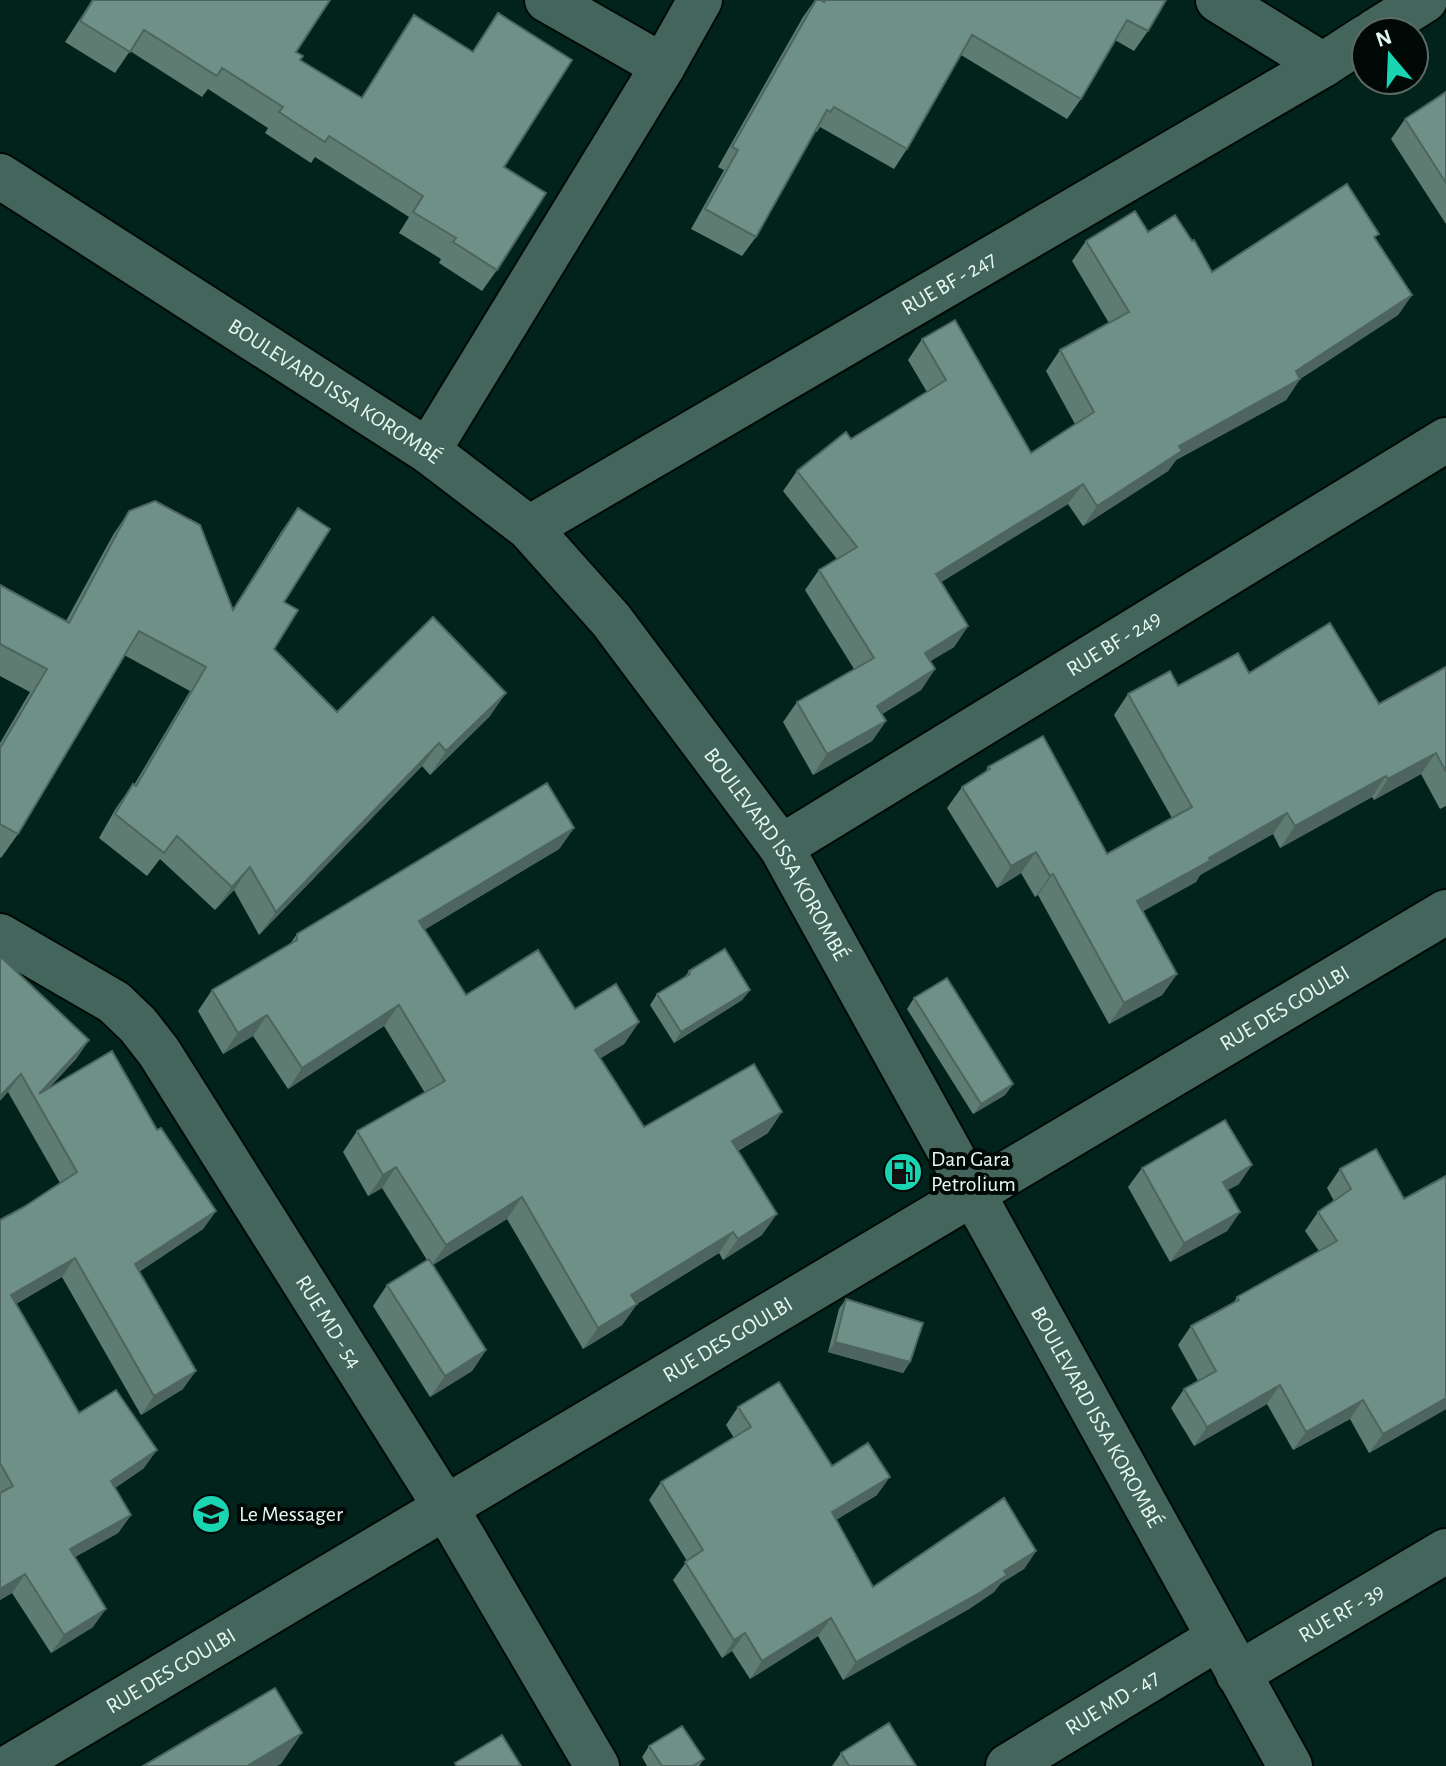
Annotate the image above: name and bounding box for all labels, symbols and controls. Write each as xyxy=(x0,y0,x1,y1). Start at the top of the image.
north arrow xyxy=(1350,16,1430,96)
text: N xyxy=(1373,25,1395,51)
street label: RUE BF - 247 xyxy=(898,247,1000,319)
street label: BOULEVARD ISSA KOROMBÉ xyxy=(224,315,446,468)
street label: RUE BF - 249 xyxy=(1063,606,1165,681)
street label: BOULEVARD ISSA KOROMBÉ xyxy=(700,744,854,964)
street label: RUE DES GOULBI xyxy=(1216,961,1353,1055)
place label: Dan Gara Petrolium xyxy=(931,1148,1016,1195)
fuel station icon: Dan Gara Petrolium xyxy=(882,1151,924,1193)
street label: RUE MD - 54 xyxy=(291,1271,366,1372)
street label: RUE DES GOULBI xyxy=(659,1293,796,1386)
street label: BOULEVARD ISSA KOROMBÉ xyxy=(1027,1303,1168,1531)
school or university icon: Le Messager xyxy=(190,1493,232,1535)
place label: Le Messager xyxy=(239,1503,343,1525)
street label: RUE RF - 39 xyxy=(1295,1579,1388,1647)
street label: RUE DES GOULBI xyxy=(102,1624,239,1718)
street label: RUE MD - 47 xyxy=(1062,1666,1163,1739)

